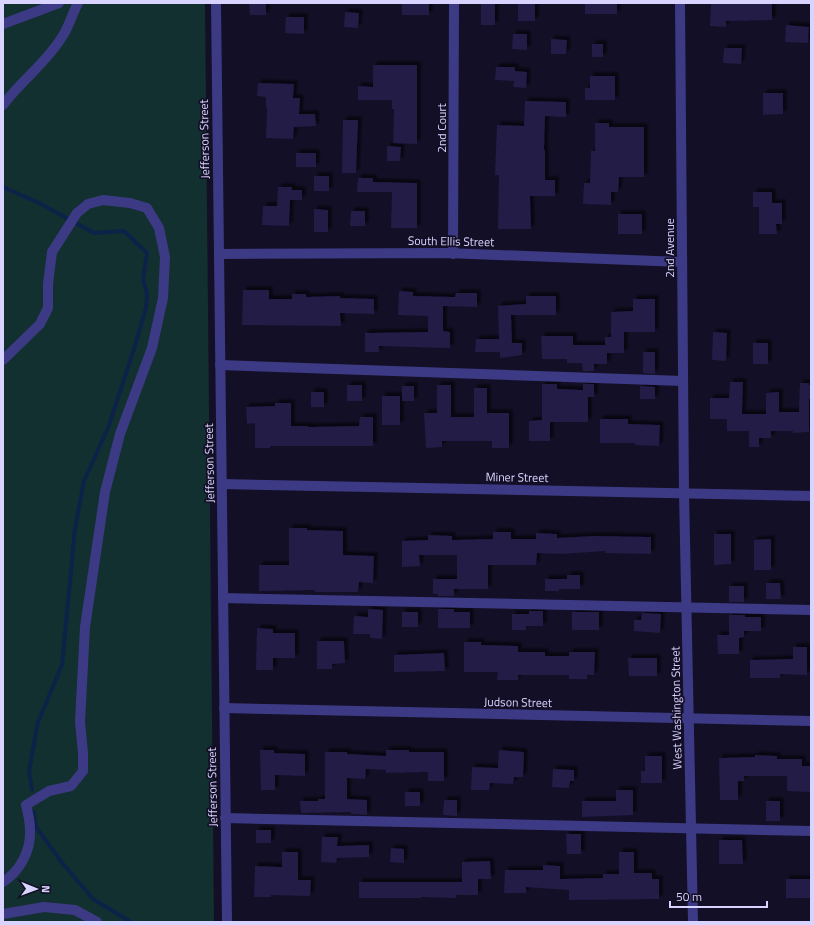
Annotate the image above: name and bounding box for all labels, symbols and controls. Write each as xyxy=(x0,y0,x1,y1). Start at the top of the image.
street label: Jefferson Street xyxy=(194,98,214,179)
street label: 2nd Court xyxy=(432,102,451,153)
street label: 2nd Avenue xyxy=(660,218,679,278)
street label: South Ellis Street xyxy=(408,231,495,251)
street label: Jefferson Street xyxy=(199,422,219,503)
street label: Miner Street xyxy=(485,467,549,487)
street label: West Washington Street xyxy=(665,645,687,770)
street label: Judson Street xyxy=(484,692,553,712)
street label: Jefferson Street xyxy=(202,746,222,827)
north arrow xyxy=(16,869,56,909)
scale bar xyxy=(670,883,767,909)
text: N xyxy=(38,885,54,893)
text: 50 m xyxy=(676,887,702,906)

